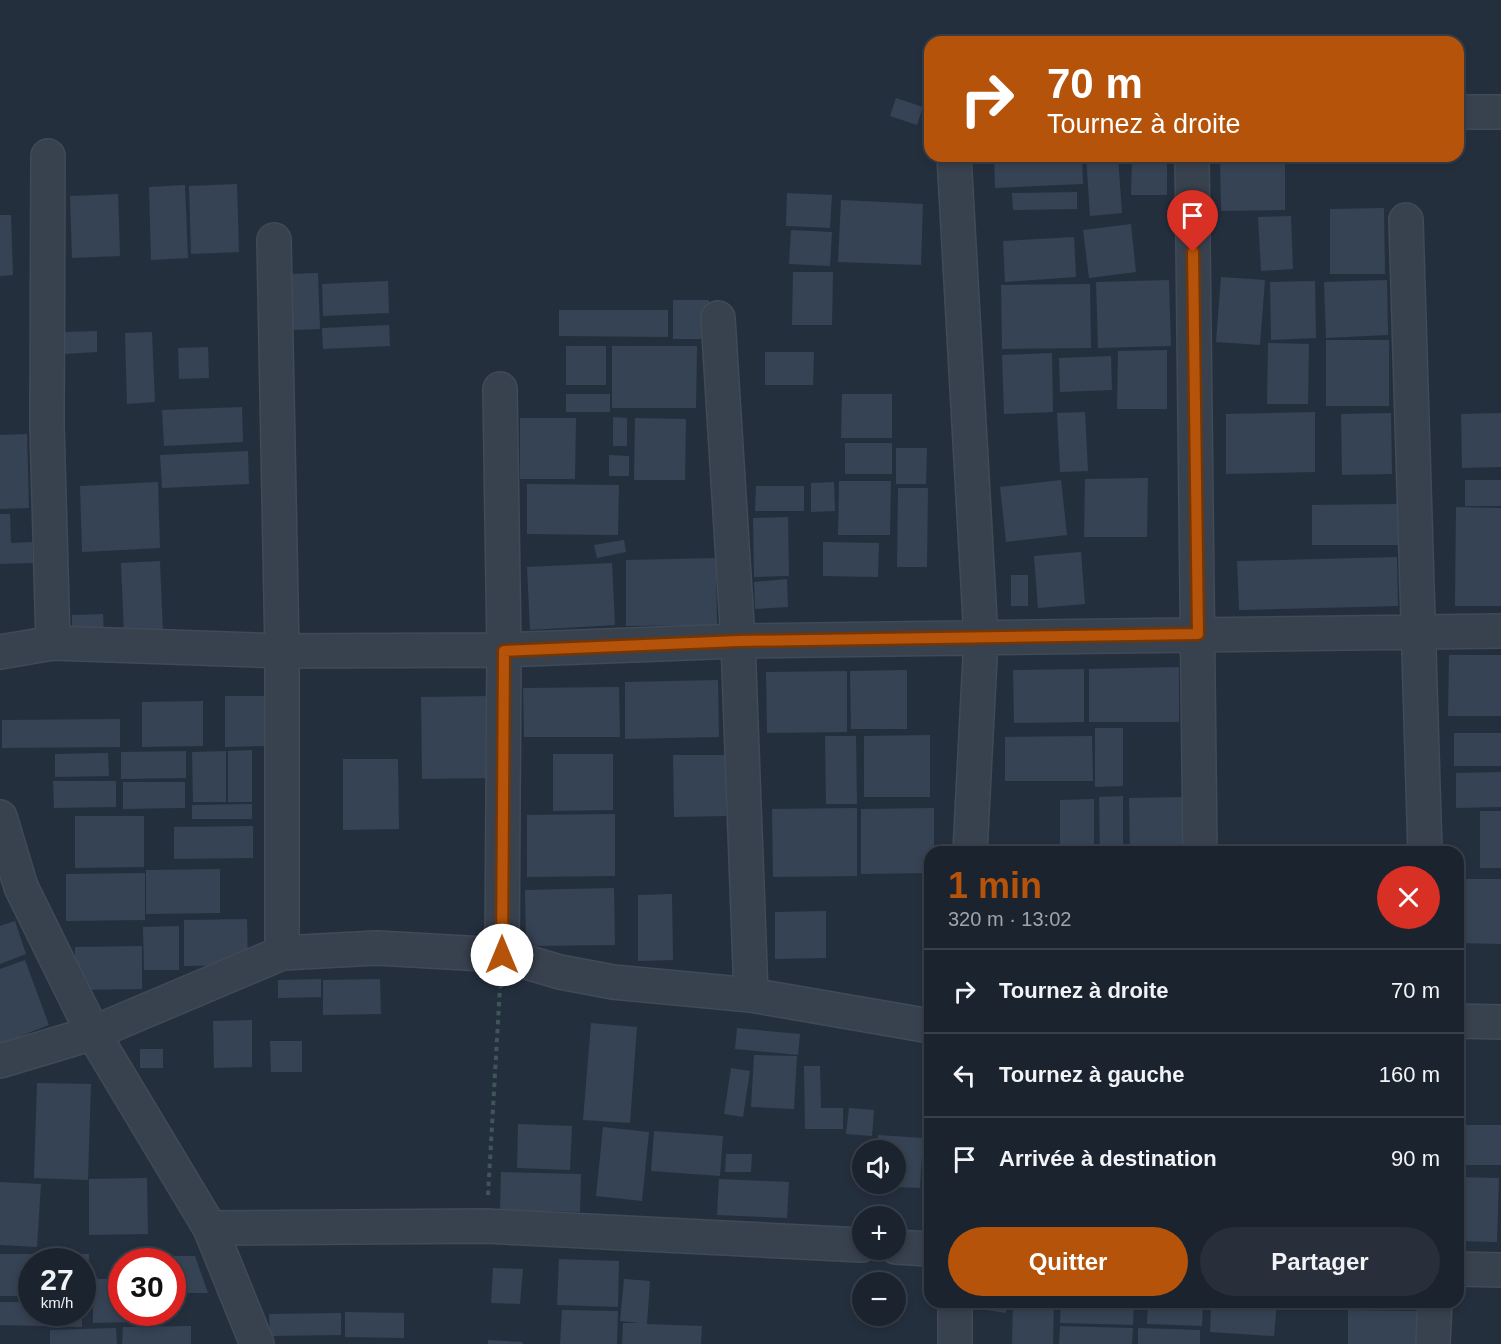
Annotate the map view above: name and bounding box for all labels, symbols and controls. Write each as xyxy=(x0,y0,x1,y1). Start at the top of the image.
icon: right xyxy=(948,60,1026,138)
text: 70 m xyxy=(1047,60,1143,107)
text: Tournez à droite xyxy=(1047,109,1241,139)
pin xyxy=(1167,190,1218,252)
icon: arrive xyxy=(1176,199,1209,232)
text: 1 min xyxy=(948,865,1042,906)
button: close xyxy=(1377,866,1440,929)
text: 320 m · 13:02 xyxy=(948,908,1071,930)
position arrow xyxy=(470,923,534,987)
icon: right xyxy=(948,975,981,1008)
text: Tournez à droite xyxy=(999,978,1169,1003)
text: 70 m xyxy=(1391,978,1440,1003)
icon: left xyxy=(948,1059,981,1092)
text: Tournez à gauche xyxy=(999,1062,1184,1087)
text: 160 m xyxy=(1379,1062,1440,1087)
map controls xyxy=(852,1140,906,1326)
button: sound xyxy=(852,1140,906,1194)
icon: arrive xyxy=(948,1143,981,1176)
text: Arrivée à destination xyxy=(999,1146,1217,1171)
text: 90 m xyxy=(1391,1146,1440,1171)
button: + xyxy=(852,1206,906,1260)
button: Quitter xyxy=(948,1227,1188,1296)
button: Partager xyxy=(1200,1227,1440,1296)
speed limit sign: 30 xyxy=(108,1248,186,1326)
text: 27 xyxy=(40,1263,74,1296)
button: − xyxy=(852,1272,906,1326)
text: km/h xyxy=(41,1294,73,1311)

